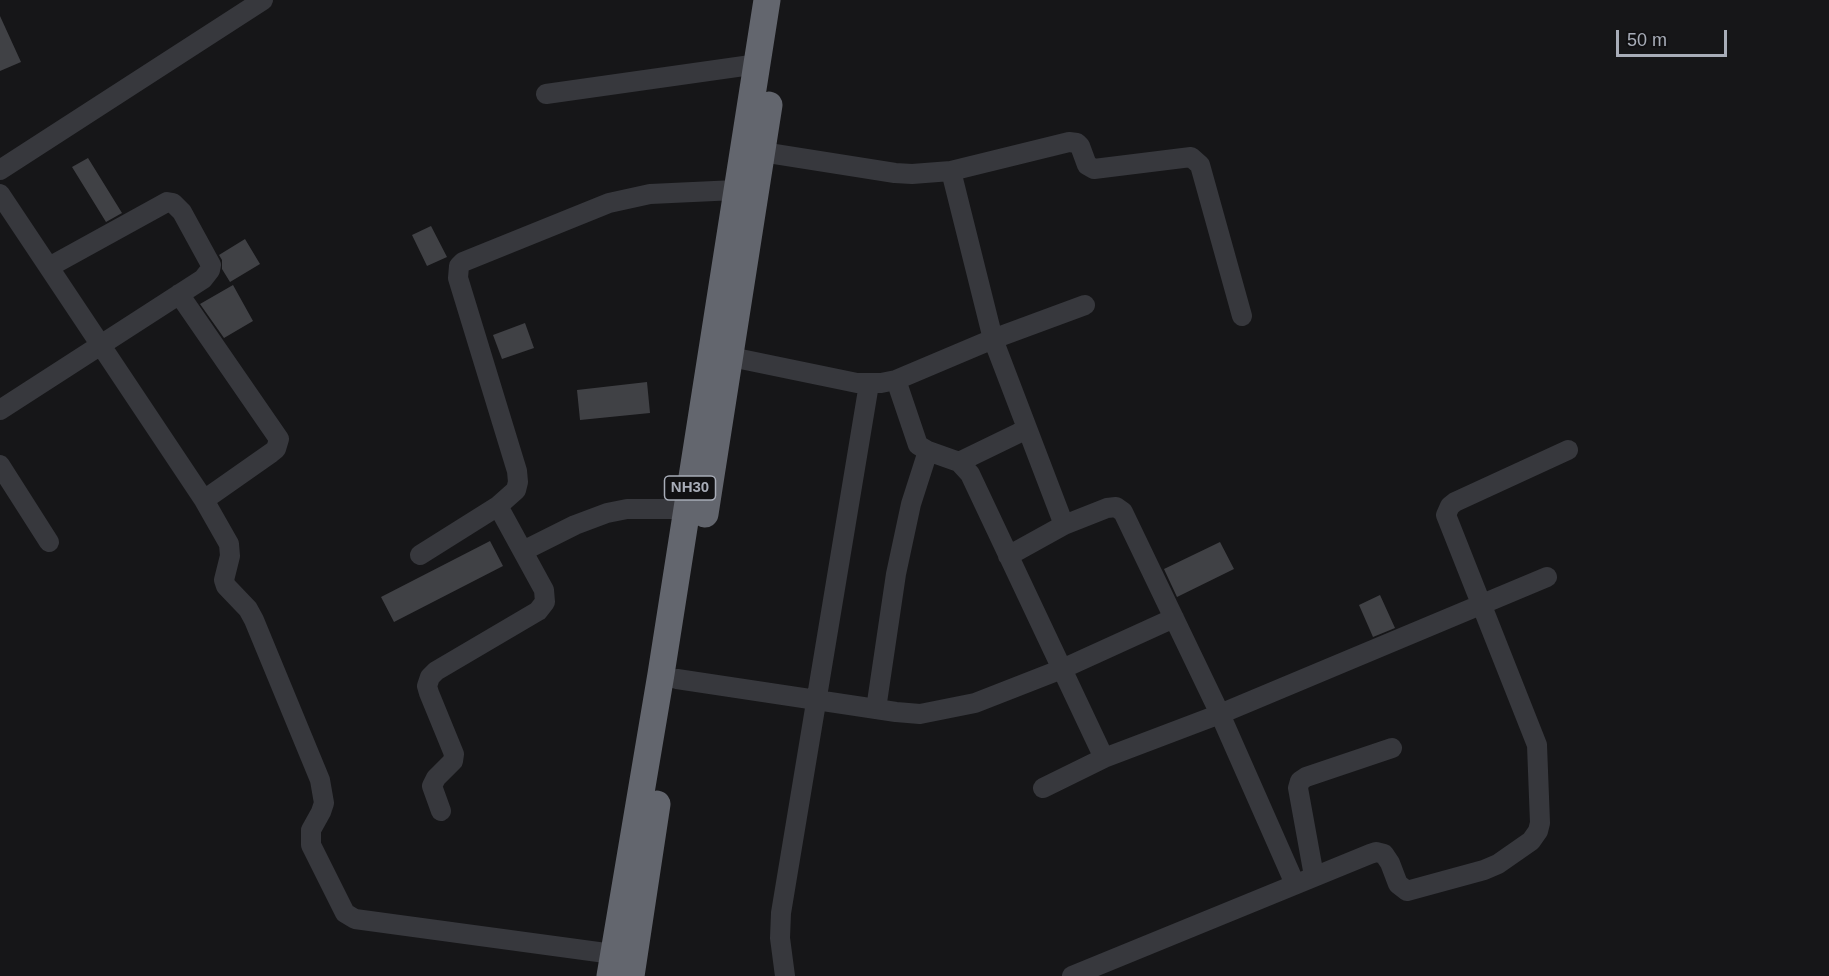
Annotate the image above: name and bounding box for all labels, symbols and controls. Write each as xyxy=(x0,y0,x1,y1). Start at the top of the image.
scale bar xyxy=(1619,18,1730,56)
text: 50 m xyxy=(1627,30,1667,50)
road number: NH30 xyxy=(664,476,716,500)

